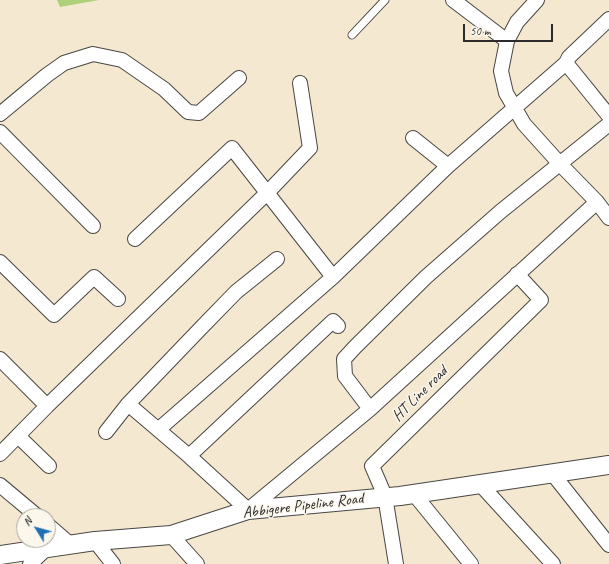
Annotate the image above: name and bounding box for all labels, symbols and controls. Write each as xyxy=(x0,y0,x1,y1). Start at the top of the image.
scale bar xyxy=(465,16,555,42)
text: 50 m xyxy=(470,23,490,39)
street label: HT Line road xyxy=(388,362,452,426)
street label: Abbigere Pipeline Road xyxy=(242,489,364,523)
north arrow xyxy=(16,508,56,548)
text: N xyxy=(20,514,35,528)

